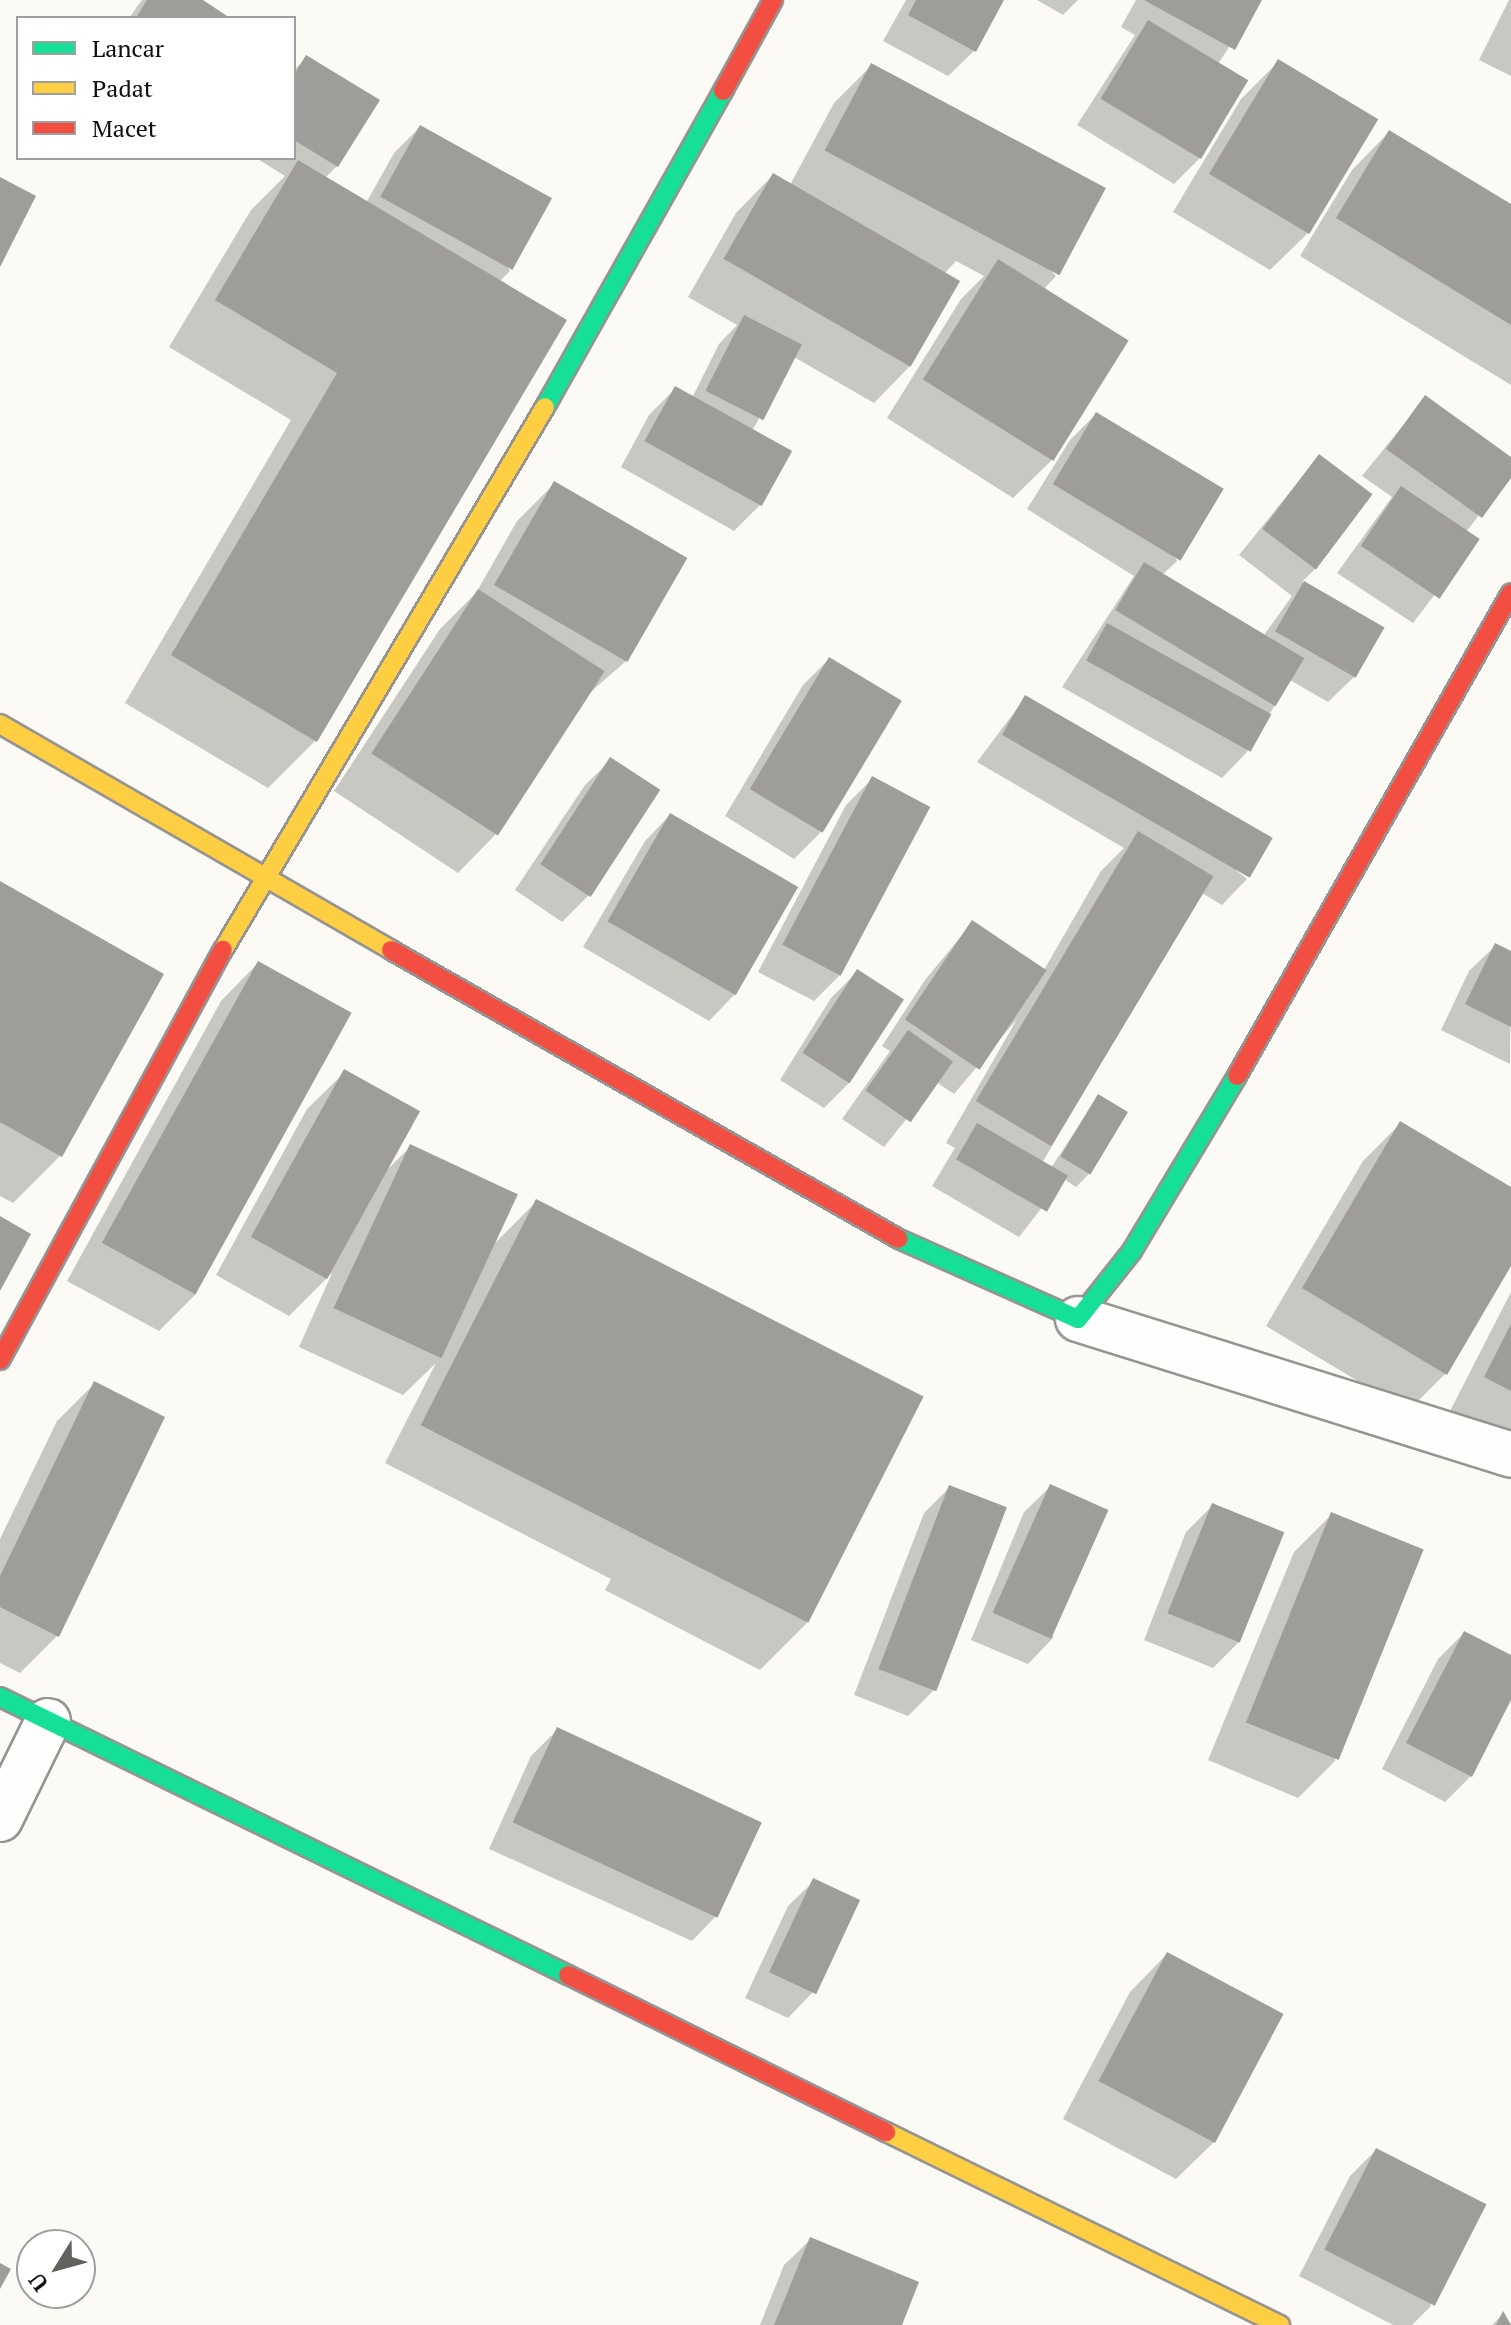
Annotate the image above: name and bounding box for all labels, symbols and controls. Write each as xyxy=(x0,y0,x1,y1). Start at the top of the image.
legend xyxy=(16,16,296,160)
text: Lancar xyxy=(92,32,164,64)
text: Padat xyxy=(92,72,153,104)
text: Macet xyxy=(92,112,157,144)
north arrow xyxy=(16,2229,96,2309)
text: U xyxy=(22,2268,54,2298)

